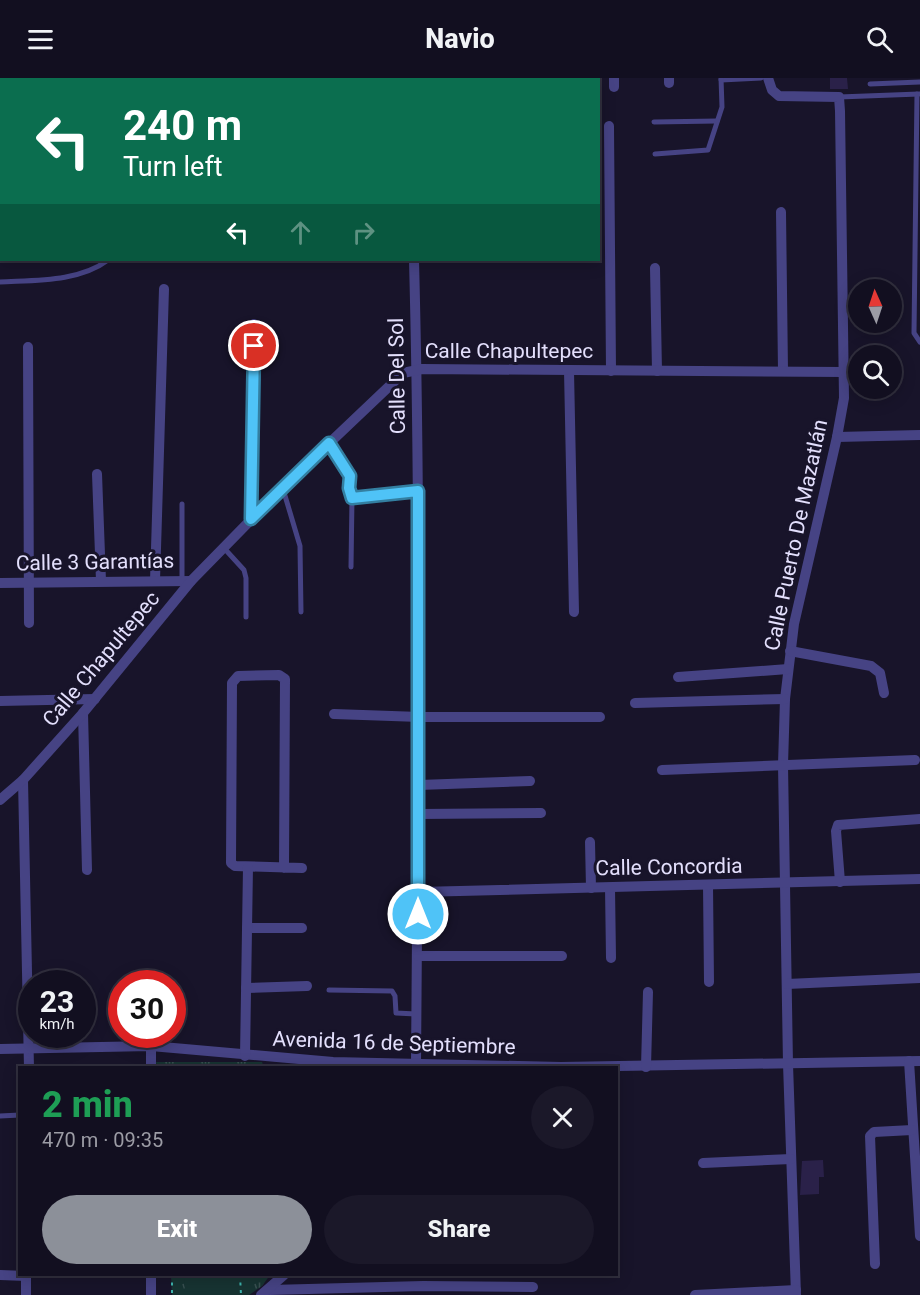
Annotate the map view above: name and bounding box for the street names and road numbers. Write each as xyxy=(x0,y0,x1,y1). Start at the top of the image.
street label: Calle Del Sol xyxy=(384,318,410,434)
street label: Calle Chapultepec xyxy=(425,339,593,363)
street label: Calle Puerto De Mazatlán xyxy=(760,417,832,653)
street label: Calle 3 Garantías xyxy=(16,549,174,575)
street label: Calle Chapultepec xyxy=(38,587,164,731)
street label: Calle Concordia xyxy=(595,854,743,880)
street label: Avenida 16 de Septiembre xyxy=(272,1027,516,1059)

